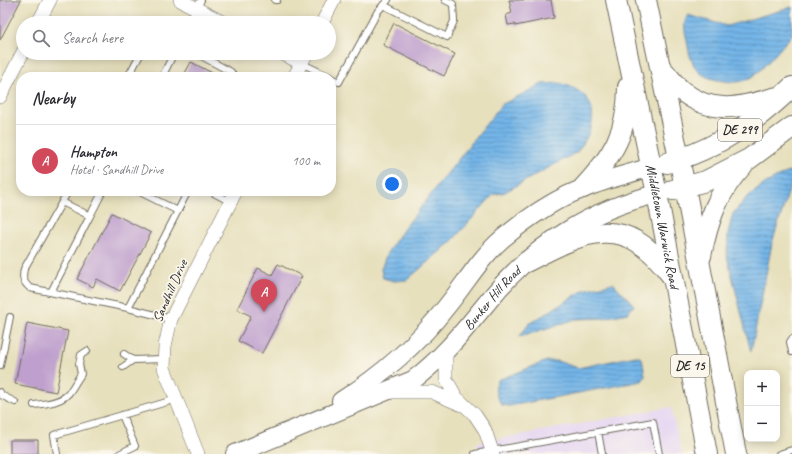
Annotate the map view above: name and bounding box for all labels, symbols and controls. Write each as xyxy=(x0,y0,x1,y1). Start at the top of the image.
search box xyxy=(16,16,336,60)
icon: search xyxy=(30,27,52,49)
text: Search here xyxy=(62,29,123,48)
text: Nearby xyxy=(32,88,75,109)
road number: DE 299 xyxy=(718,119,762,141)
text: Hampton xyxy=(70,143,117,162)
text: A xyxy=(42,153,48,169)
text: 100 m xyxy=(292,153,320,169)
text: Hotel · Sandhill Drive xyxy=(70,162,163,178)
street label: Middletown Warwick Road xyxy=(642,162,684,292)
your location xyxy=(382,174,402,194)
street label: Sandhill Drive xyxy=(149,256,192,325)
street label: Bunker Hill Road xyxy=(460,261,526,333)
pin: A xyxy=(251,279,277,312)
road number: DE 15 xyxy=(671,355,709,377)
map controls xyxy=(744,370,780,442)
button: + xyxy=(744,370,780,406)
button: − xyxy=(744,406,780,442)

